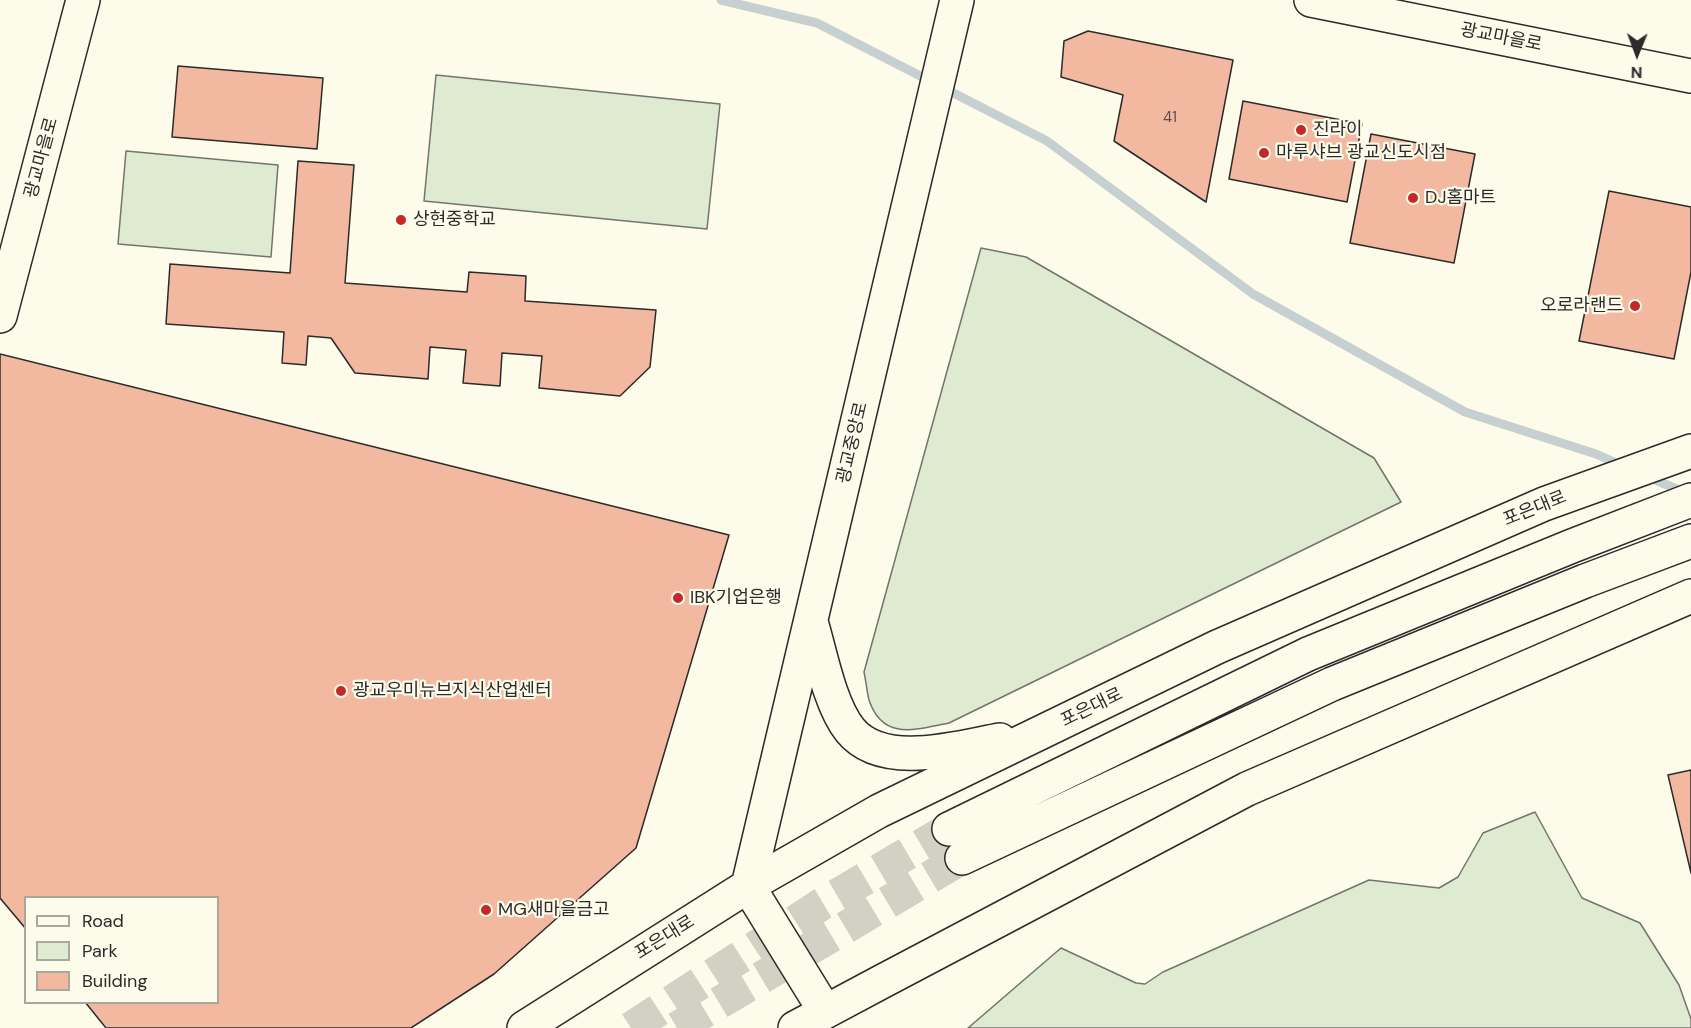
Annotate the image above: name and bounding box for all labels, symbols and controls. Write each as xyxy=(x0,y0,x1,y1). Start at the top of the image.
street label: 광교마을로 xyxy=(1458,19,1544,57)
north arrow xyxy=(1607,24,1667,84)
text: N xyxy=(1631,62,1643,83)
house number: 41 xyxy=(1163,109,1177,127)
street label: 광교마을로 xyxy=(21,115,63,201)
place label: 진라이 xyxy=(1313,119,1363,141)
marker: 진라이 xyxy=(1294,123,1308,137)
place label: 마루샤브 광교신도시점 xyxy=(1276,142,1446,164)
marker: 마루샤브 광교신도시점 xyxy=(1257,146,1271,160)
place label: DJ홈마트 xyxy=(1425,187,1496,209)
marker: DJ홈마트 xyxy=(1406,191,1420,205)
place label: 상현중학교 xyxy=(413,209,496,231)
marker: 상현중학교 xyxy=(394,213,408,227)
place label: 오로라랜드 xyxy=(1540,295,1623,317)
marker: 오로라랜드 xyxy=(1628,299,1642,313)
street label: 광교중앙로 xyxy=(833,400,873,486)
street label: 포은대로 xyxy=(1500,487,1570,531)
place label: IBK기업은행 xyxy=(690,587,782,609)
marker: IBK기업은행 xyxy=(671,591,685,605)
place label: 광교우미뉴브지식산업센터 xyxy=(353,680,552,702)
marker: 광교우미뉴브지식산업센터 xyxy=(334,684,348,698)
street label: 포은대로 xyxy=(1057,684,1127,732)
legend xyxy=(24,896,219,1004)
place label: MG새마을금고 xyxy=(498,899,610,921)
marker: MG새마을금고 xyxy=(479,903,493,917)
text: Road xyxy=(82,909,124,933)
street label: 포은대로 xyxy=(631,911,699,965)
text: Park xyxy=(82,939,118,963)
text: Building xyxy=(82,969,147,993)

